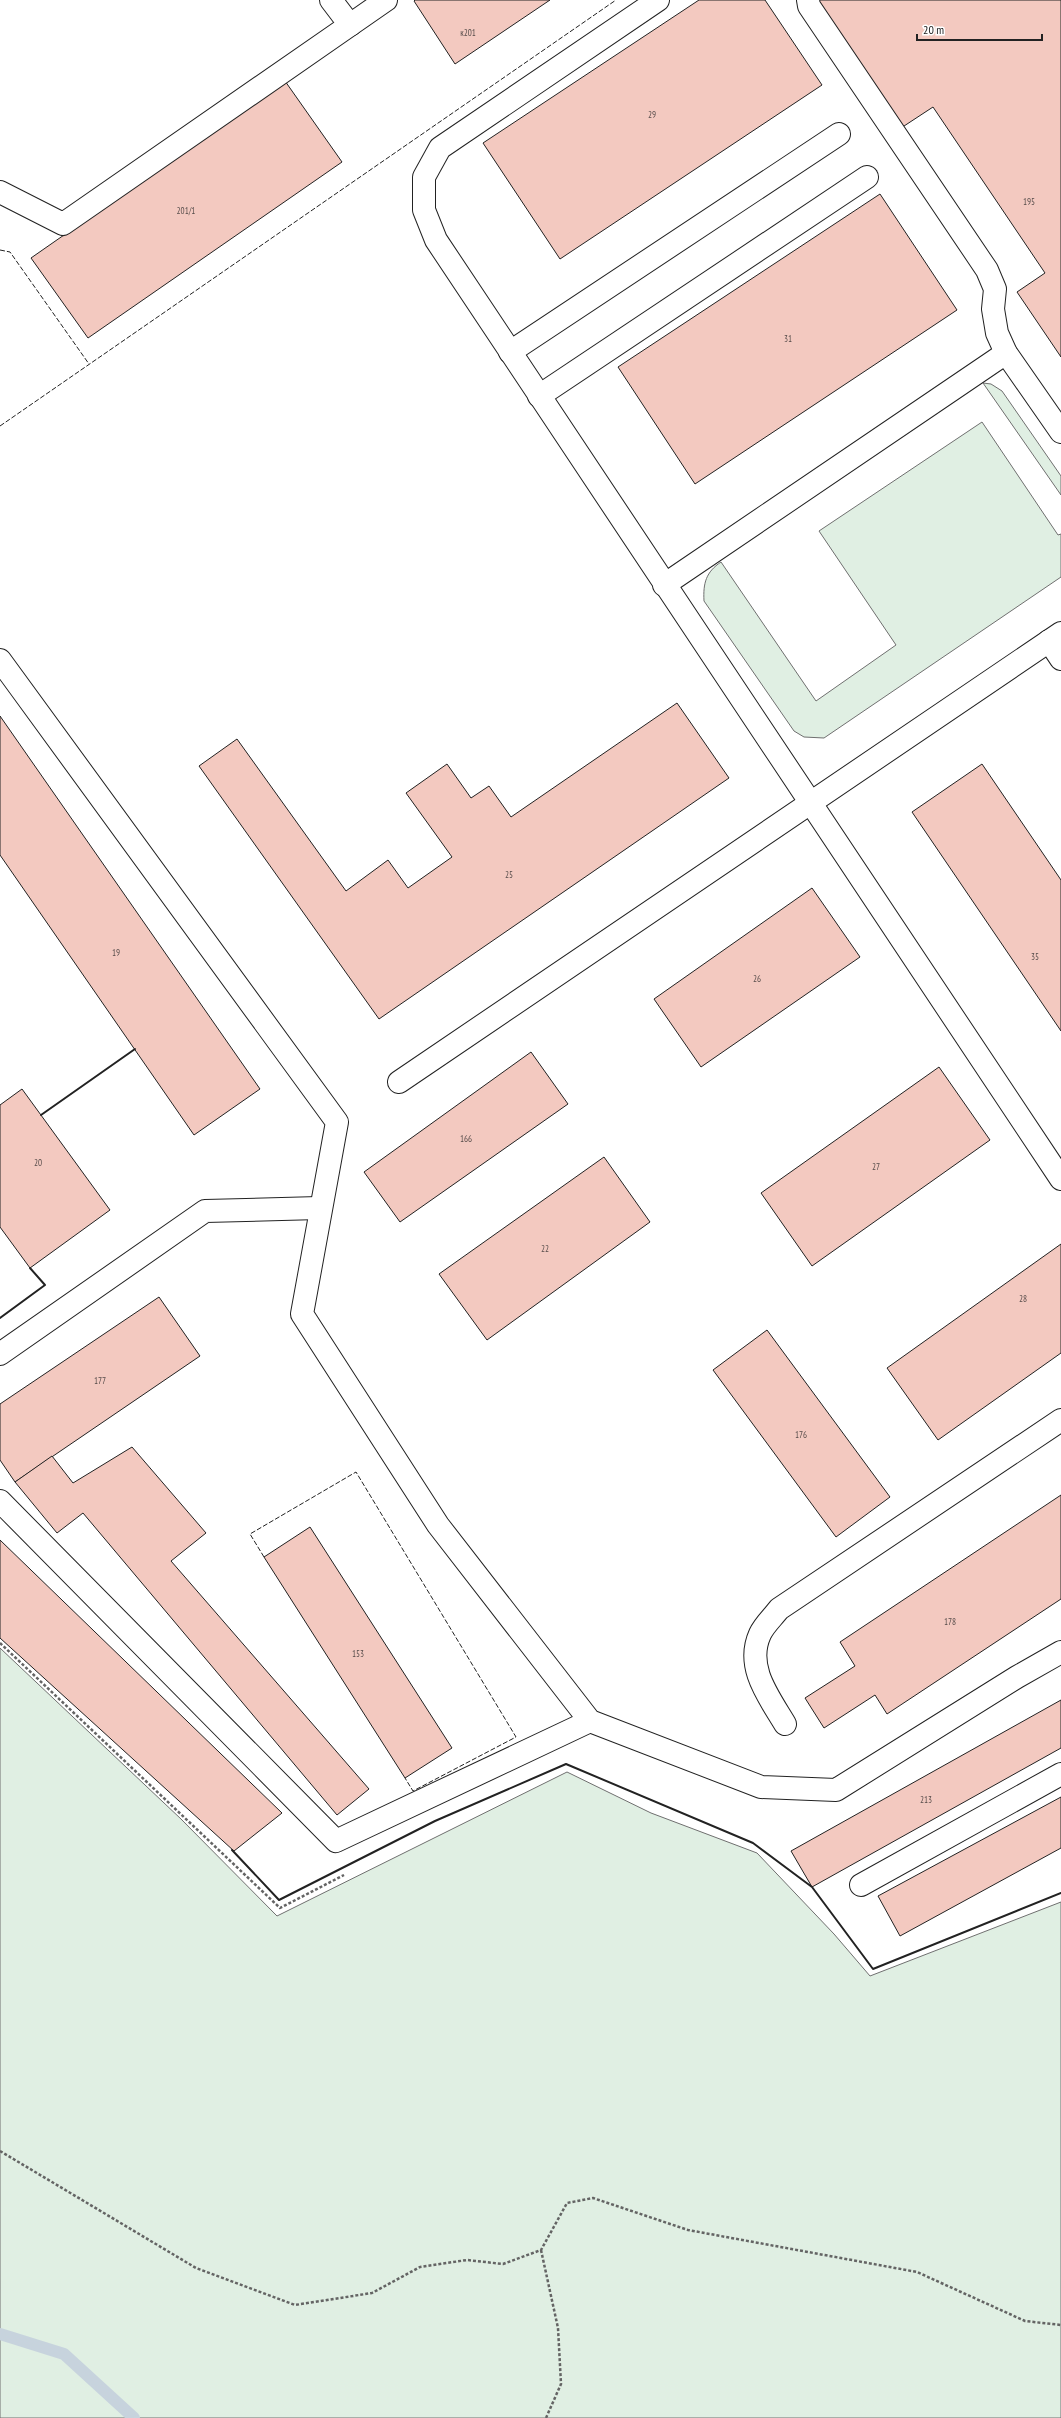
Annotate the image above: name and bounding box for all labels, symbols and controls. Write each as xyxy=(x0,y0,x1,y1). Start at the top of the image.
scale bar xyxy=(917,16,1042,42)
text: 20 m xyxy=(923,22,944,37)
house number: к201 xyxy=(460,27,476,38)
house number: 29 xyxy=(648,109,656,120)
house number: 195 xyxy=(1023,196,1035,207)
house number: 201/1 xyxy=(177,205,195,216)
house number: 31 xyxy=(784,333,792,344)
house number: 25 xyxy=(505,869,513,880)
house number: 19 xyxy=(112,947,120,958)
house number: 35 xyxy=(1031,951,1039,962)
house number: 26 xyxy=(753,973,761,984)
house number: 166 xyxy=(460,1133,472,1144)
house number: 20 xyxy=(34,1157,42,1168)
house number: 27 xyxy=(872,1161,880,1172)
house number: 22 xyxy=(541,1243,549,1254)
house number: 28 xyxy=(1019,1293,1027,1304)
house number: 177 xyxy=(94,1375,106,1386)
house number: 176 xyxy=(795,1429,807,1440)
house number: 178 xyxy=(944,1616,956,1627)
house number: 153 xyxy=(352,1648,364,1659)
house number: 213 xyxy=(920,1794,932,1805)

